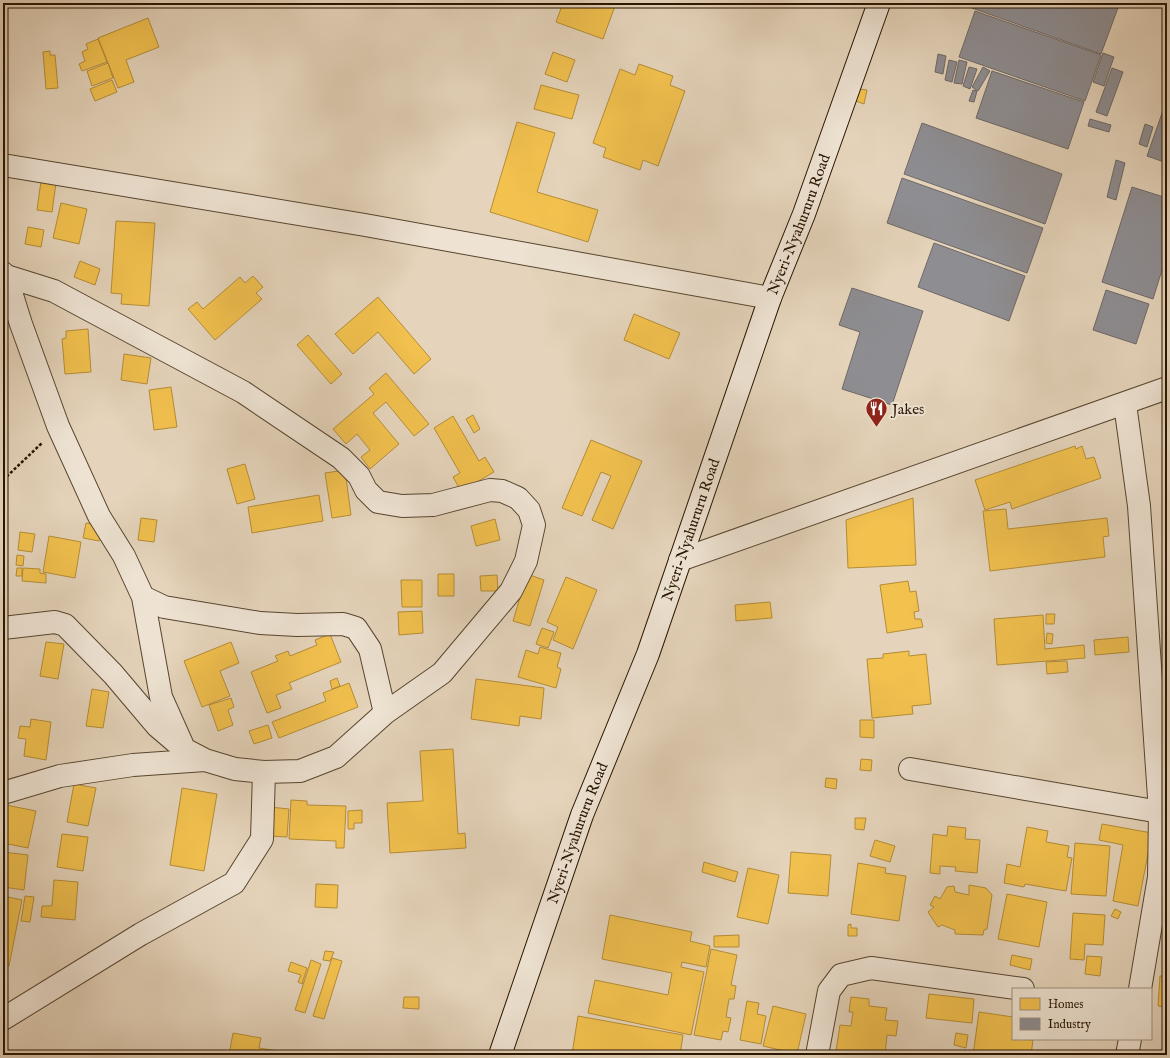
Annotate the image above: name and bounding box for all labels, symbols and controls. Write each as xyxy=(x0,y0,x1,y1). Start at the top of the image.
street label: Nyeri-Nyahururu Road xyxy=(763,150,834,297)
restaurant icon: Jakes xyxy=(864,396,890,429)
place label: Jakes xyxy=(890,400,924,419)
street label: Nyeri-Nyahururu Road xyxy=(657,455,724,603)
street label: Nyeri-Nyahururu Road xyxy=(543,759,612,906)
legend xyxy=(1012,988,1152,1040)
text: Homes xyxy=(1048,997,1084,1012)
text: Industry xyxy=(1048,1017,1091,1032)

